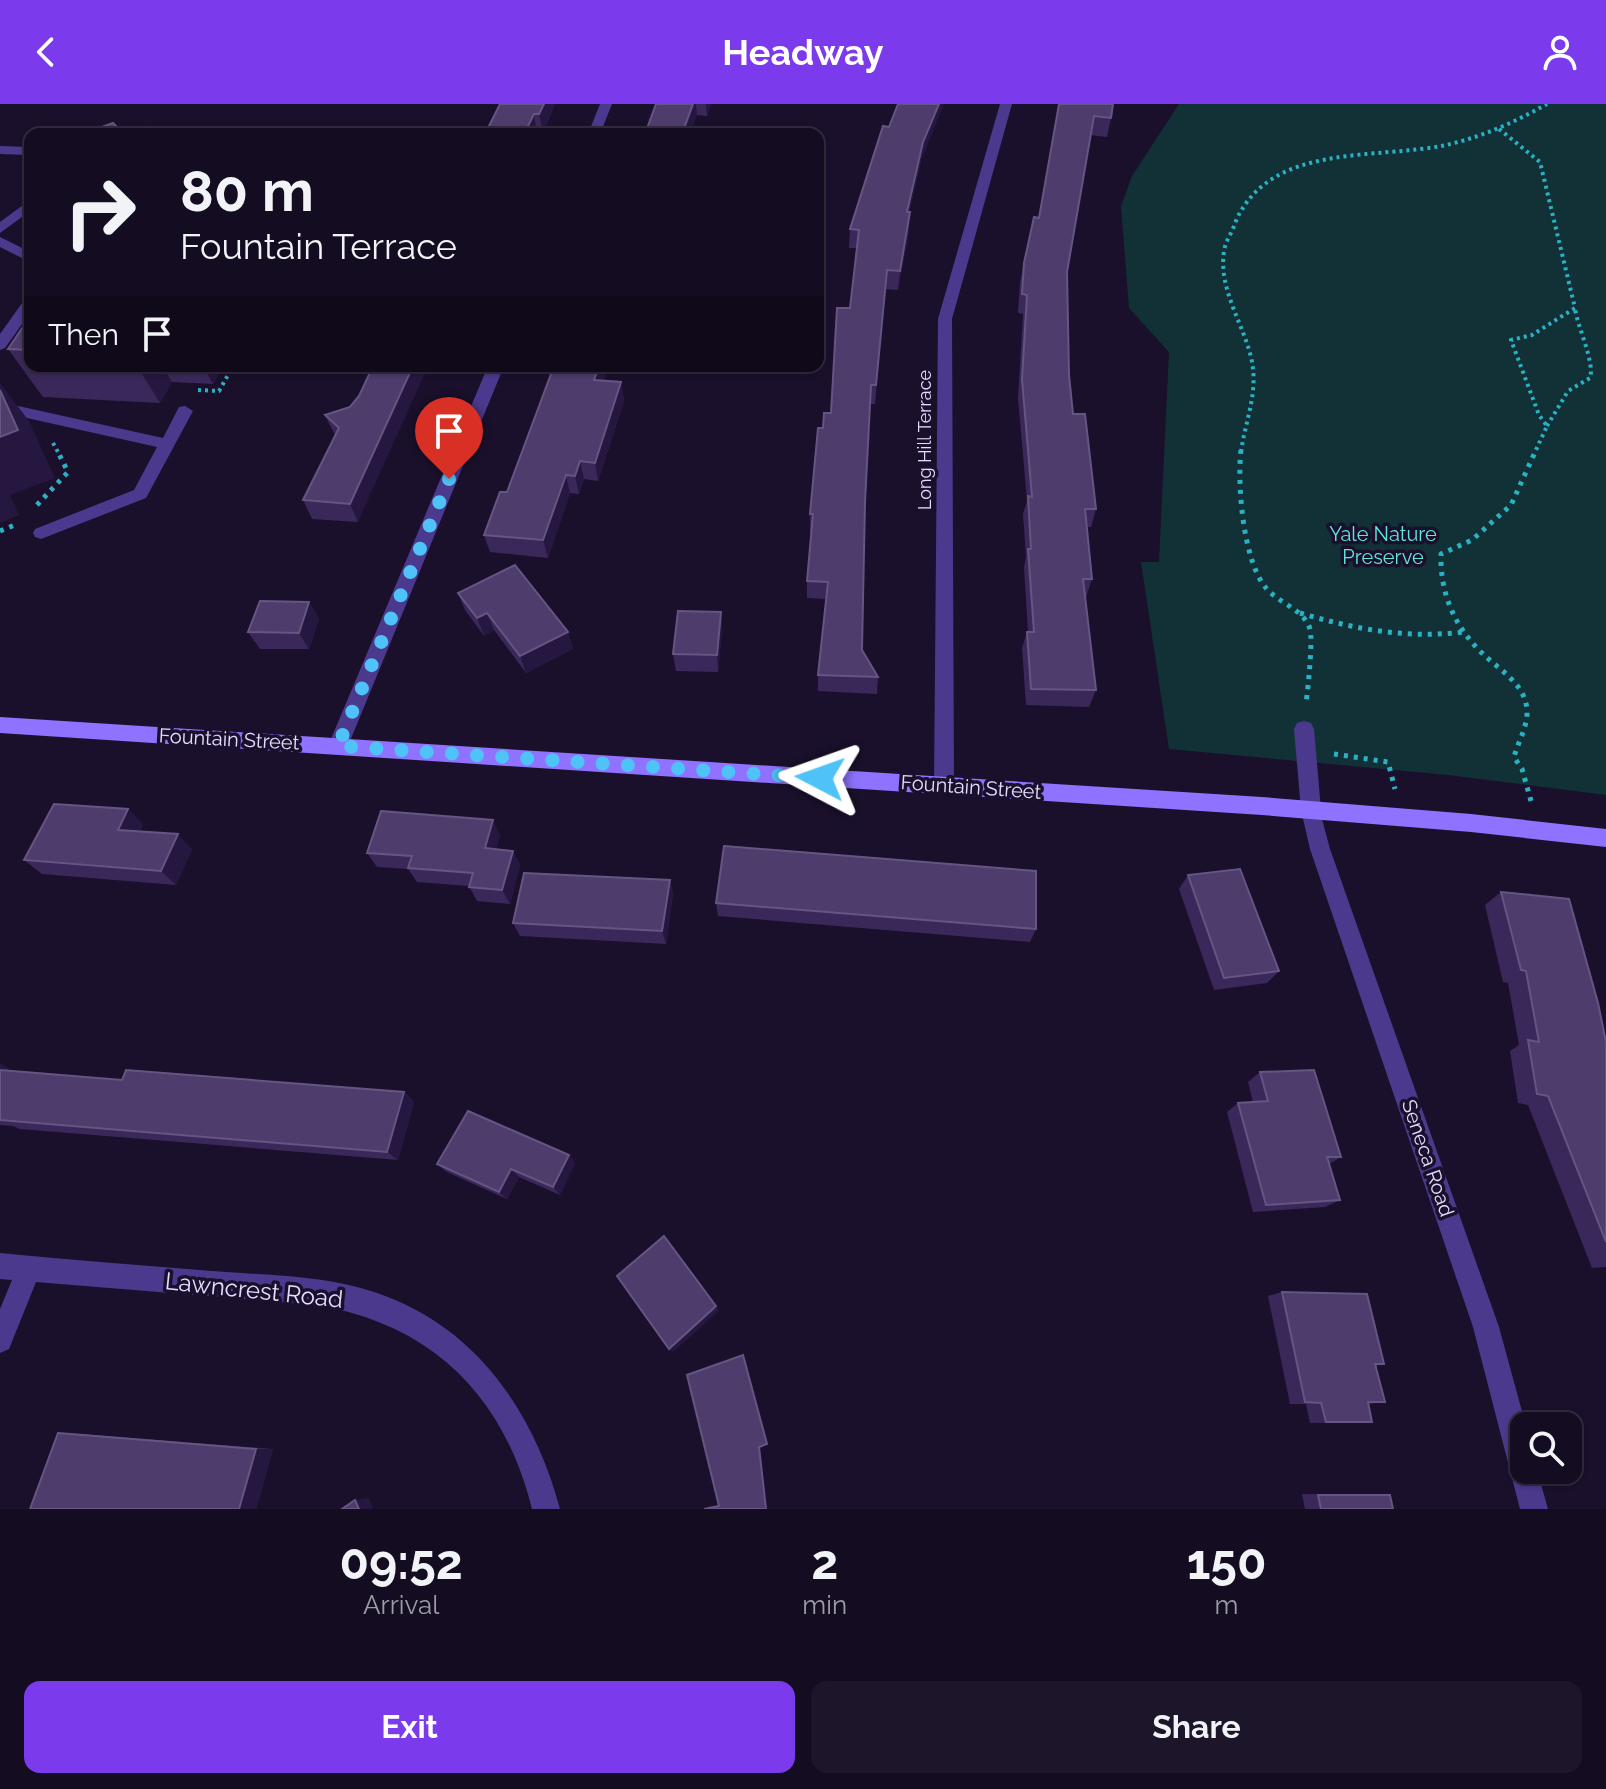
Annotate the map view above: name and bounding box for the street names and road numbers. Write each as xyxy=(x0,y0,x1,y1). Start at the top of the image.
street label: Long Hill Terrace xyxy=(914,370,935,510)
street label: Fountain Street xyxy=(158,723,300,755)
street label: Fountain Street xyxy=(900,770,1042,804)
street label: Seneca Road xyxy=(1397,1096,1459,1220)
street label: Lawncrest Road xyxy=(164,1266,344,1314)

